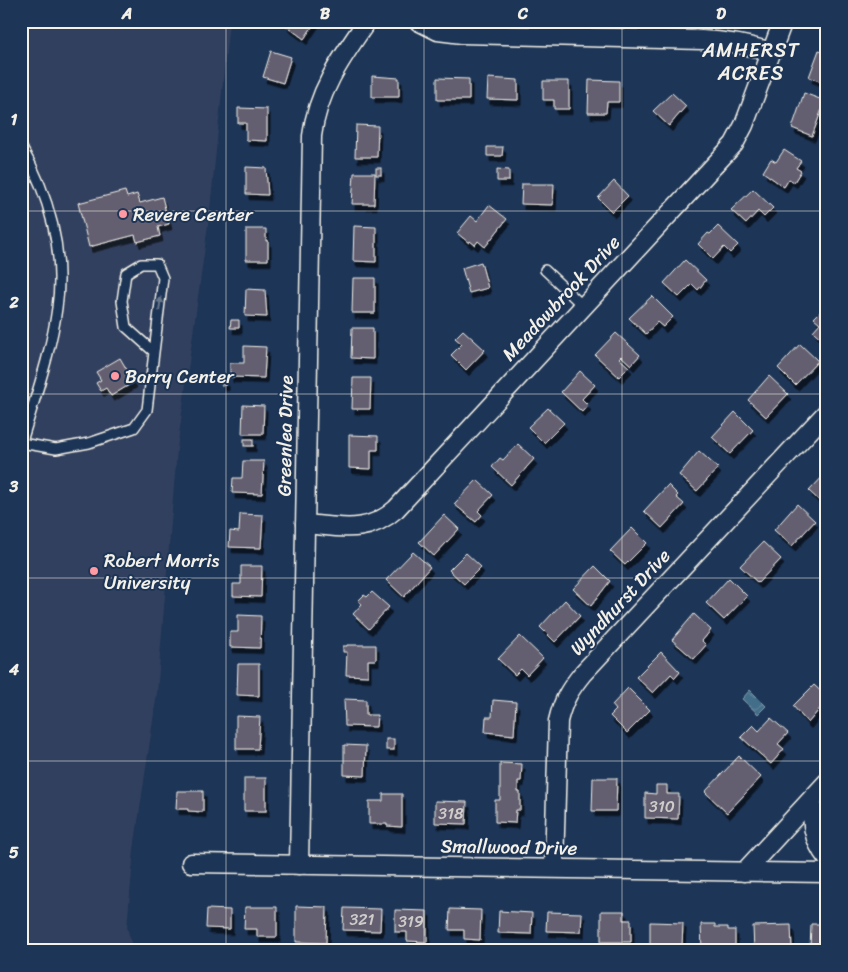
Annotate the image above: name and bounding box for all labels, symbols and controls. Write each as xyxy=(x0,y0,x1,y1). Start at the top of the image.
text: A xyxy=(121,0,132,28)
text: B xyxy=(320,0,331,28)
text: C xyxy=(517,0,529,28)
text: D xyxy=(716,0,726,28)
district label: AMHERST ACRES xyxy=(701,33,801,91)
text: 1 xyxy=(11,105,18,134)
place label: Revere Center xyxy=(133,198,254,231)
marker: Revere Center xyxy=(117,208,129,220)
street label: Meadowbrook Drive xyxy=(493,227,629,369)
text: 2 xyxy=(8,288,19,317)
one-way arrow xyxy=(156,295,164,311)
place label: Barry Center xyxy=(125,360,235,393)
marker: Barry Center xyxy=(109,370,121,382)
street label: Greenlea Drive xyxy=(267,375,303,497)
text: 3 xyxy=(9,472,19,501)
street label: Wyndhurst Drive xyxy=(561,541,679,663)
place label: Robert Morris University xyxy=(104,544,220,599)
marker: Robert Morris University xyxy=(88,565,100,577)
text: 4 xyxy=(8,655,19,684)
house number: 310 xyxy=(649,792,675,821)
house number: 318 xyxy=(438,799,464,828)
street label: Smallwood Drive xyxy=(440,829,578,865)
text: 5 xyxy=(9,838,19,867)
house number: 321 xyxy=(350,905,375,934)
house number: 319 xyxy=(398,907,424,936)

